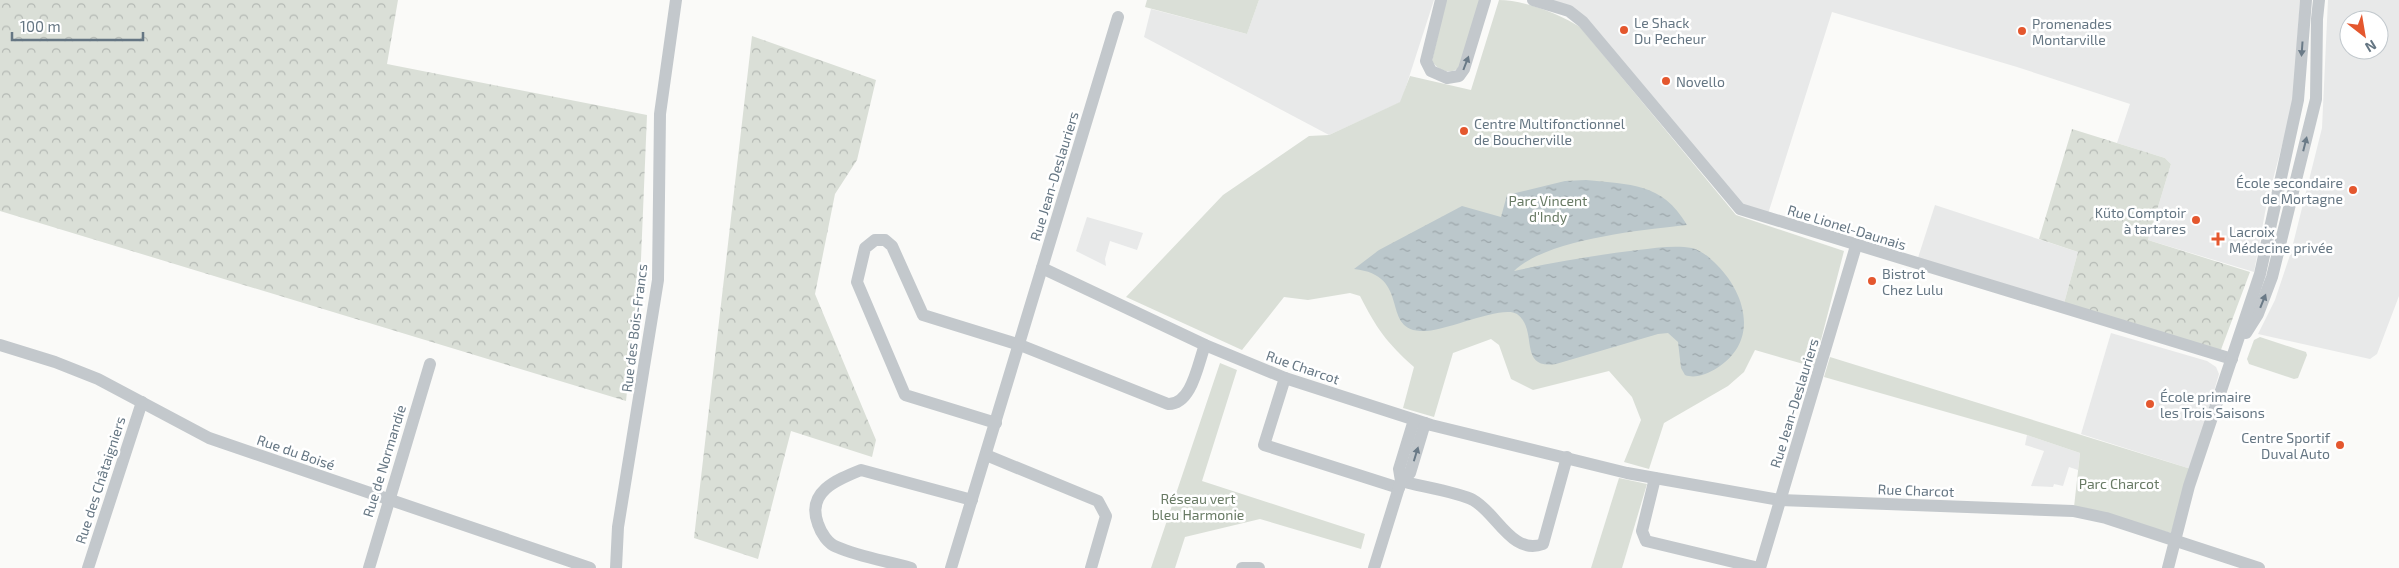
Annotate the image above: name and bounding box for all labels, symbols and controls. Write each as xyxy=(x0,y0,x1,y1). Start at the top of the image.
scale bar xyxy=(12,10,144,42)
north arrow xyxy=(2339,10,2389,60)
place label: Le Shack Du Pecheur xyxy=(1634,14,1707,47)
place label: Promenades Montarville xyxy=(2032,15,2112,48)
text: 100 m xyxy=(20,17,61,35)
marker: Le Shack Du Pecheur xyxy=(1618,24,1630,36)
marker: Promenades Montarville xyxy=(2016,25,2028,37)
text: N xyxy=(2362,37,2380,56)
one-way arrow xyxy=(2297,41,2305,57)
one-way arrow xyxy=(1462,55,1470,70)
place label: Novello xyxy=(1676,73,1725,90)
marker: Novello xyxy=(1660,75,1672,87)
street label: Rue Jean-Deslauriers xyxy=(1026,109,1082,243)
place label: Centre Multifonctionnel de Boucherville xyxy=(1474,115,1626,148)
marker: Centre Multifonctionnel de Boucherville xyxy=(1458,125,1470,137)
one-way arrow xyxy=(2301,137,2309,152)
place label: École secondaire de Mortagne xyxy=(2236,174,2343,207)
marker: École secondaire de Mortagne xyxy=(2347,184,2359,196)
park label: Parc Vincent d'Indy xyxy=(1509,192,1587,225)
street label: Rue Lionel-Daunais xyxy=(1786,201,1908,253)
place label: Küto Comptoir à tartares xyxy=(2095,204,2186,237)
marker: Küto Comptoir à tartares xyxy=(2190,214,2202,226)
place label: Lacroix Médecine privée xyxy=(2229,223,2333,256)
marker: Lacroix Médecine privée xyxy=(2211,232,2225,246)
street label: Rue des Bois-Francs xyxy=(618,263,650,393)
place label: Bistrot Chez Lulu xyxy=(1882,265,1943,298)
marker: Bistrot Chez Lulu xyxy=(1866,275,1878,287)
one-way arrow xyxy=(2259,293,2267,308)
street label: Rue Jean-Deslauriers xyxy=(1766,336,1822,470)
street label: Rue Charcot xyxy=(1264,347,1342,387)
place label: École primaire les Trois Saisons xyxy=(2160,388,2265,421)
marker: École primaire les Trois Saisons xyxy=(2144,398,2156,410)
street label: Rue de Normandie xyxy=(359,403,409,519)
street label: Rue des Châtaigniers xyxy=(71,414,129,546)
place label: Centre Sportif Duval Auto xyxy=(2241,429,2331,462)
street label: Rue du Boisé xyxy=(255,431,337,473)
marker: Centre Sportif Duval Auto xyxy=(2334,439,2346,451)
one-way arrow xyxy=(1412,446,1420,461)
park label: Parc Charcot xyxy=(2079,475,2159,492)
street label: Rue Charcot xyxy=(1877,480,1955,500)
park label: Réseau vert bleu Harmonie xyxy=(1152,490,1244,523)

